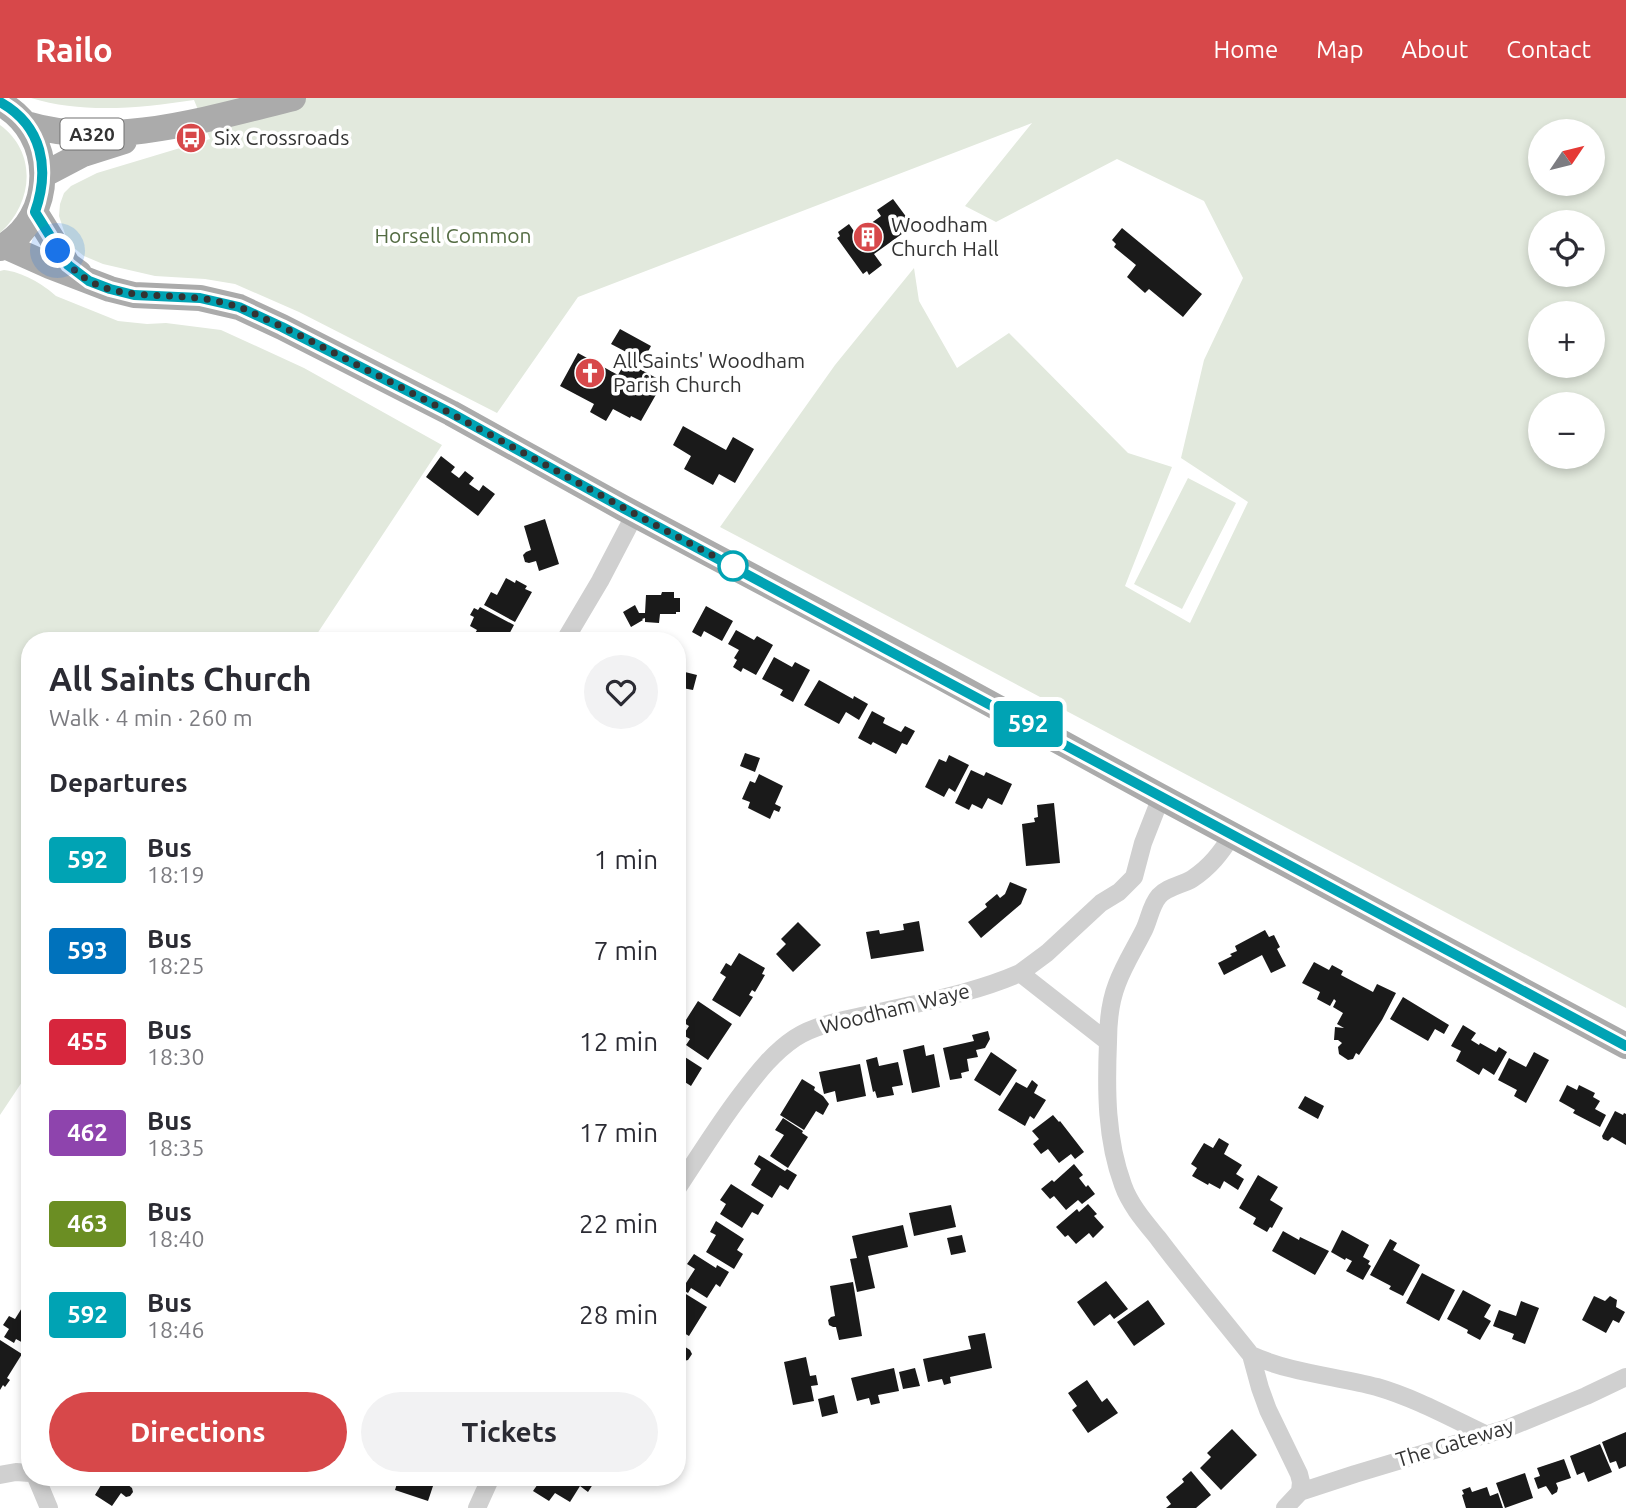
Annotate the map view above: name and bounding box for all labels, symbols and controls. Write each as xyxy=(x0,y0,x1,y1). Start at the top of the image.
text: Railo xyxy=(35,31,113,68)
text: Home xyxy=(1213,36,1278,63)
text: Map xyxy=(1316,36,1363,63)
text: About xyxy=(1401,36,1468,63)
text: Contact xyxy=(1506,36,1591,63)
road number: A320 xyxy=(60,118,124,150)
north arrow xyxy=(1528,119,1605,196)
map controls xyxy=(1528,119,1605,469)
bus stop icon: Six Crossroads xyxy=(174,121,208,155)
place label: Six Crossroads xyxy=(214,125,349,149)
button: locate xyxy=(1528,210,1605,287)
place label: Woodham Church Hall xyxy=(891,212,999,260)
building icon: Woodham Church Hall xyxy=(851,220,885,254)
park label: Horsell Common xyxy=(374,223,532,247)
your location xyxy=(40,233,75,268)
button: + xyxy=(1528,301,1605,378)
place label: All Saints' Woodham Parish Church xyxy=(613,348,805,396)
church icon: All Saints' Woodham Parish Church xyxy=(573,356,607,390)
button: − xyxy=(1528,392,1605,469)
unlabelled marker xyxy=(718,551,748,581)
button: heart xyxy=(584,655,658,729)
text: All Saints Church xyxy=(49,660,312,697)
line badge: 592 xyxy=(988,701,1068,747)
text: Walk · 4 min · 260 m xyxy=(49,705,253,730)
text: 592 xyxy=(1008,710,1048,737)
text: Departures xyxy=(49,768,187,797)
text: Bus xyxy=(147,833,192,862)
text: 1 min xyxy=(594,845,658,874)
text: 592 xyxy=(67,846,108,873)
text: 18:19 xyxy=(147,862,205,887)
text: Bus xyxy=(147,924,192,953)
text: 7 min xyxy=(594,936,658,965)
text: 593 xyxy=(67,937,108,964)
text: 18:25 xyxy=(147,953,205,978)
street label: Woodham Waye xyxy=(818,978,972,1038)
text: Bus xyxy=(147,1015,192,1044)
text: 12 min xyxy=(579,1027,658,1056)
text: 455 xyxy=(67,1028,108,1055)
text: 18:30 xyxy=(147,1044,205,1069)
text: Bus xyxy=(147,1106,192,1135)
text: 17 min xyxy=(579,1118,658,1147)
text: 462 xyxy=(67,1119,108,1146)
text: 18:35 xyxy=(147,1135,205,1160)
text: Bus xyxy=(147,1197,192,1226)
text: 22 min xyxy=(579,1209,658,1238)
text: 463 xyxy=(67,1210,108,1237)
text: 18:40 xyxy=(147,1226,205,1251)
text: Bus xyxy=(147,1288,192,1317)
text: 28 min xyxy=(579,1300,658,1329)
text: 592 xyxy=(67,1301,108,1328)
text: 18:46 xyxy=(147,1317,205,1342)
button: Directions xyxy=(49,1392,347,1472)
button: Tickets xyxy=(361,1392,658,1472)
street label: The Gateway xyxy=(1393,1413,1516,1471)

